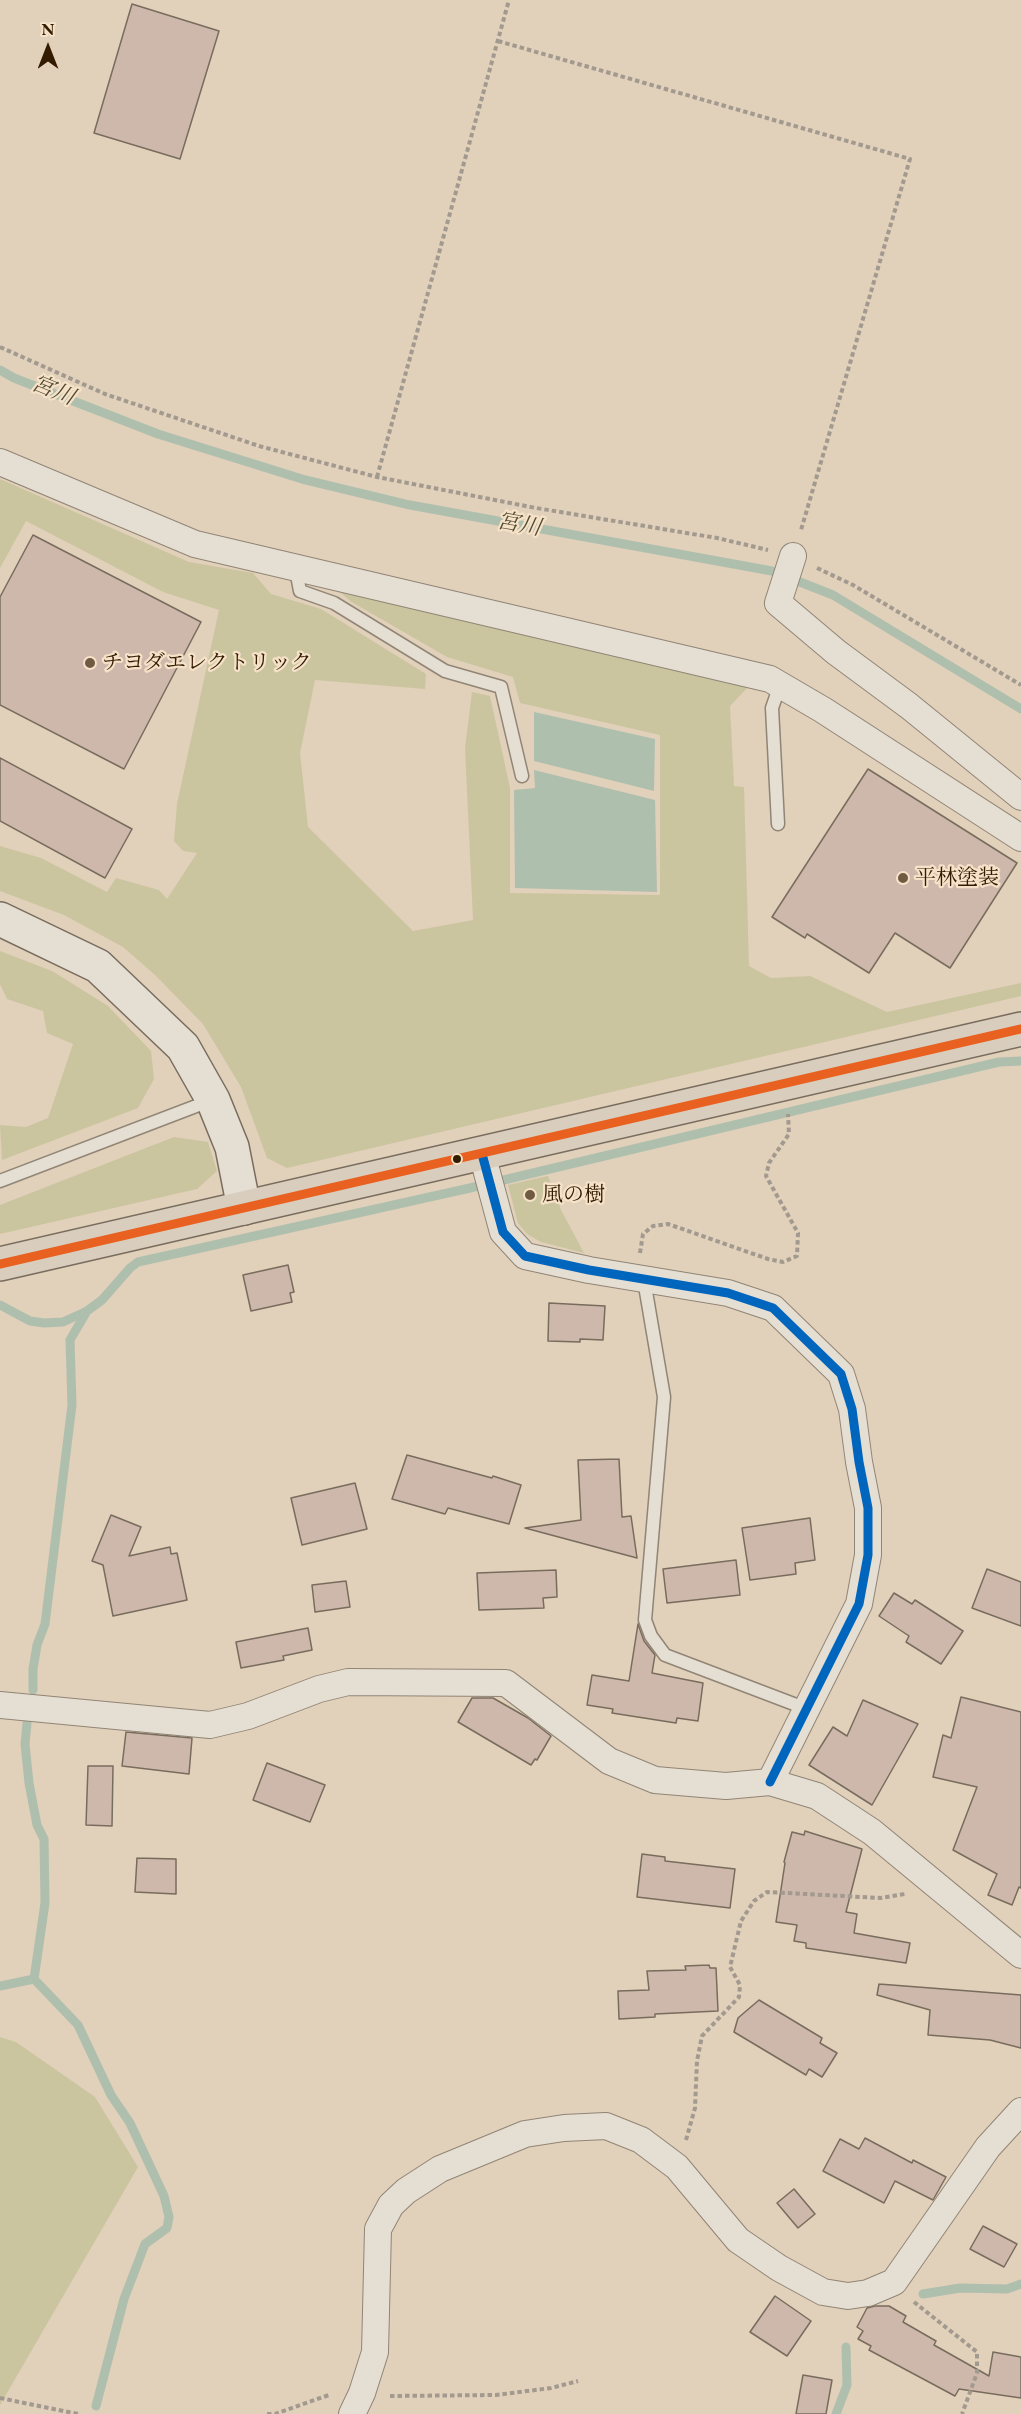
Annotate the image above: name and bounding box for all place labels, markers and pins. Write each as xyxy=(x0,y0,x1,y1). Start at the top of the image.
place label: チヨダエレクトリック xyxy=(102,650,312,676)
marker: チヨダエレクトリック xyxy=(83,656,97,670)
place label: 平林塗装 xyxy=(915,865,999,891)
marker: 平林塗装 xyxy=(896,871,910,885)
unlabelled marker xyxy=(451,1153,463,1165)
place label: 風の樹 xyxy=(542,1182,605,1208)
marker: 風の樹 xyxy=(523,1188,537,1202)

